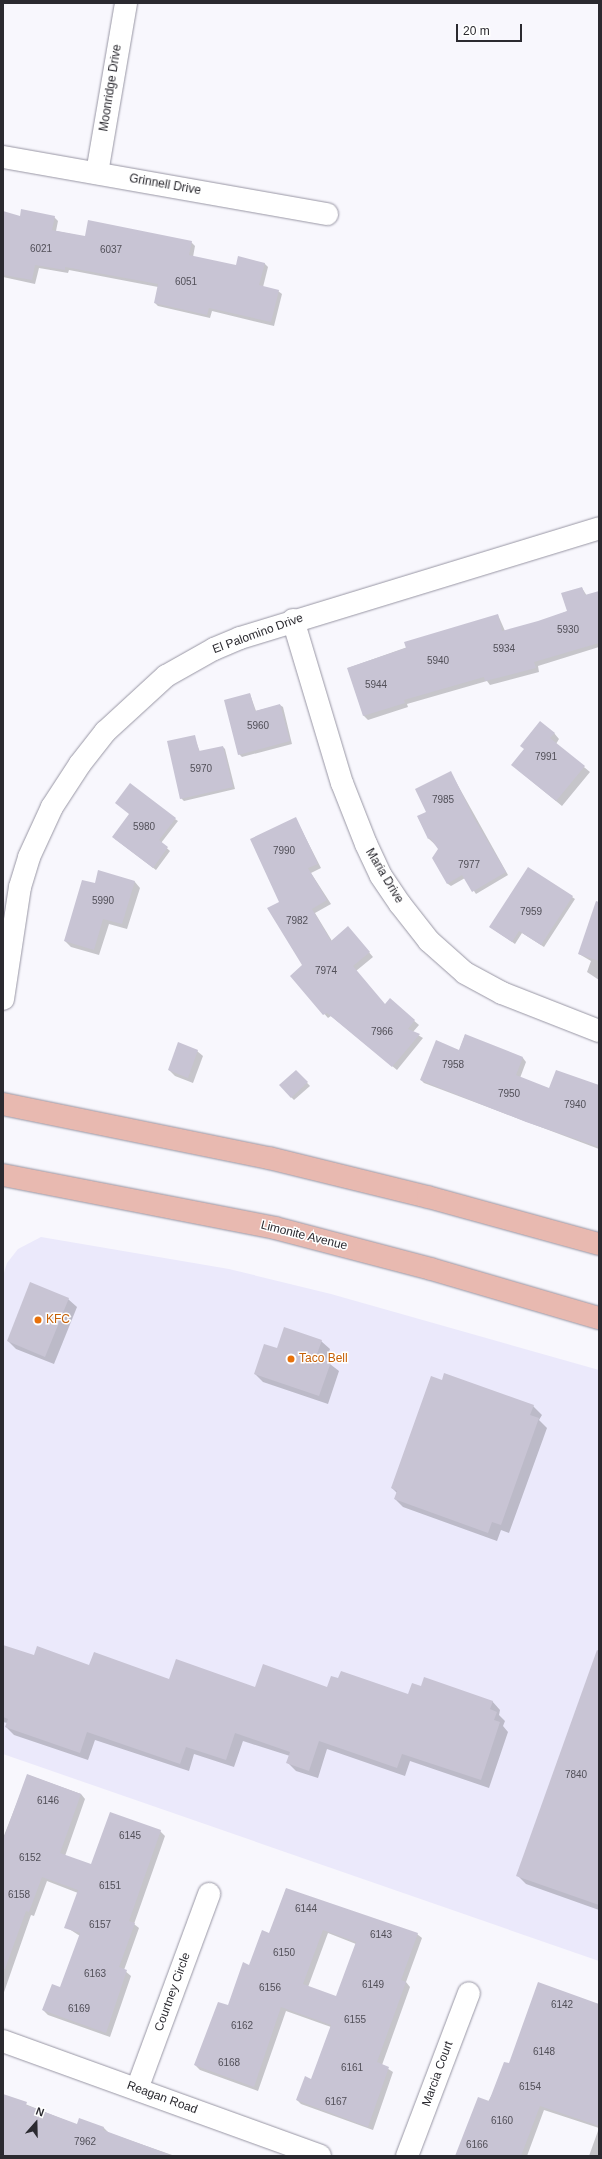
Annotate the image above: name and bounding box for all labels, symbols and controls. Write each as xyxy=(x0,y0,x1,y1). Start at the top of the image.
scale bar xyxy=(458,16,524,42)
text: 20 m xyxy=(463,24,490,38)
street label: Moonridge Drive xyxy=(97,43,125,133)
street label: Grinnell Drive xyxy=(128,172,202,198)
house number: 6021 xyxy=(30,243,52,255)
house number: 6037 xyxy=(100,244,122,256)
house number: 6051 xyxy=(175,276,197,288)
street label: El Palomino Drive xyxy=(211,611,305,657)
house number: 5930 xyxy=(557,624,579,636)
house number: 5934 xyxy=(493,643,515,655)
house number: 5940 xyxy=(427,655,449,667)
house number: 5944 xyxy=(365,679,387,691)
house number: 5960 xyxy=(247,720,269,732)
house number: 7991 xyxy=(535,751,557,763)
house number: 5970 xyxy=(190,763,212,775)
house number: 7985 xyxy=(432,794,454,806)
house number: 5980 xyxy=(133,821,155,833)
house number: 7990 xyxy=(273,845,295,857)
street label: Maria Drive xyxy=(362,846,406,906)
house number: 7977 xyxy=(458,859,480,871)
house number: 5990 xyxy=(92,895,114,907)
house number: 7959 xyxy=(520,906,542,918)
house number: 7982 xyxy=(286,915,308,927)
house number: 7974 xyxy=(315,965,337,977)
house number: 7966 xyxy=(371,1026,393,1038)
house number: 7958 xyxy=(442,1059,464,1071)
house number: 7950 xyxy=(498,1088,520,1100)
house number: 7940 xyxy=(564,1099,586,1111)
street label: Limonite Avenue xyxy=(259,1218,349,1254)
place label: KFC xyxy=(46,1313,70,1327)
marker: KFC xyxy=(33,1315,43,1325)
place label: Taco Bell xyxy=(299,1352,348,1366)
marker: Taco Bell xyxy=(286,1354,296,1364)
house number: 7840 xyxy=(565,1769,587,1781)
house number: 6146 xyxy=(37,1795,59,1807)
house number: 6145 xyxy=(119,1830,141,1842)
house number: 6152 xyxy=(19,1852,41,1864)
house number: 6151 xyxy=(99,1880,121,1892)
house number: 6158 xyxy=(8,1889,30,1901)
house number: 6144 xyxy=(295,1903,317,1915)
house number: 6157 xyxy=(89,1919,111,1931)
house number: 6143 xyxy=(370,1929,392,1941)
house number: 6150 xyxy=(273,1947,295,1959)
street label: Courtney Circle xyxy=(152,1951,194,2033)
house number: 6163 xyxy=(84,1968,106,1980)
house number: 6149 xyxy=(362,1979,384,1991)
house number: 6156 xyxy=(259,1982,281,1994)
house number: 6142 xyxy=(551,1999,573,2011)
house number: 6169 xyxy=(68,2003,90,2015)
house number: 6155 xyxy=(344,2014,366,2026)
house number: 6162 xyxy=(231,2020,253,2032)
street label: Marcia Court xyxy=(419,2039,457,2109)
house number: 6148 xyxy=(533,2046,555,2058)
house number: 6168 xyxy=(218,2057,240,2069)
house number: 6161 xyxy=(341,2062,363,2074)
street label: Reagan Road xyxy=(125,2079,199,2117)
house number: 6154 xyxy=(519,2081,541,2093)
house number: 6167 xyxy=(325,2096,347,2108)
north arrow xyxy=(16,2103,56,2143)
text: N xyxy=(34,2105,46,2119)
house number: 6160 xyxy=(491,2115,513,2127)
house number: 7962 xyxy=(74,2136,96,2148)
house number: 6166 xyxy=(466,2139,488,2151)

